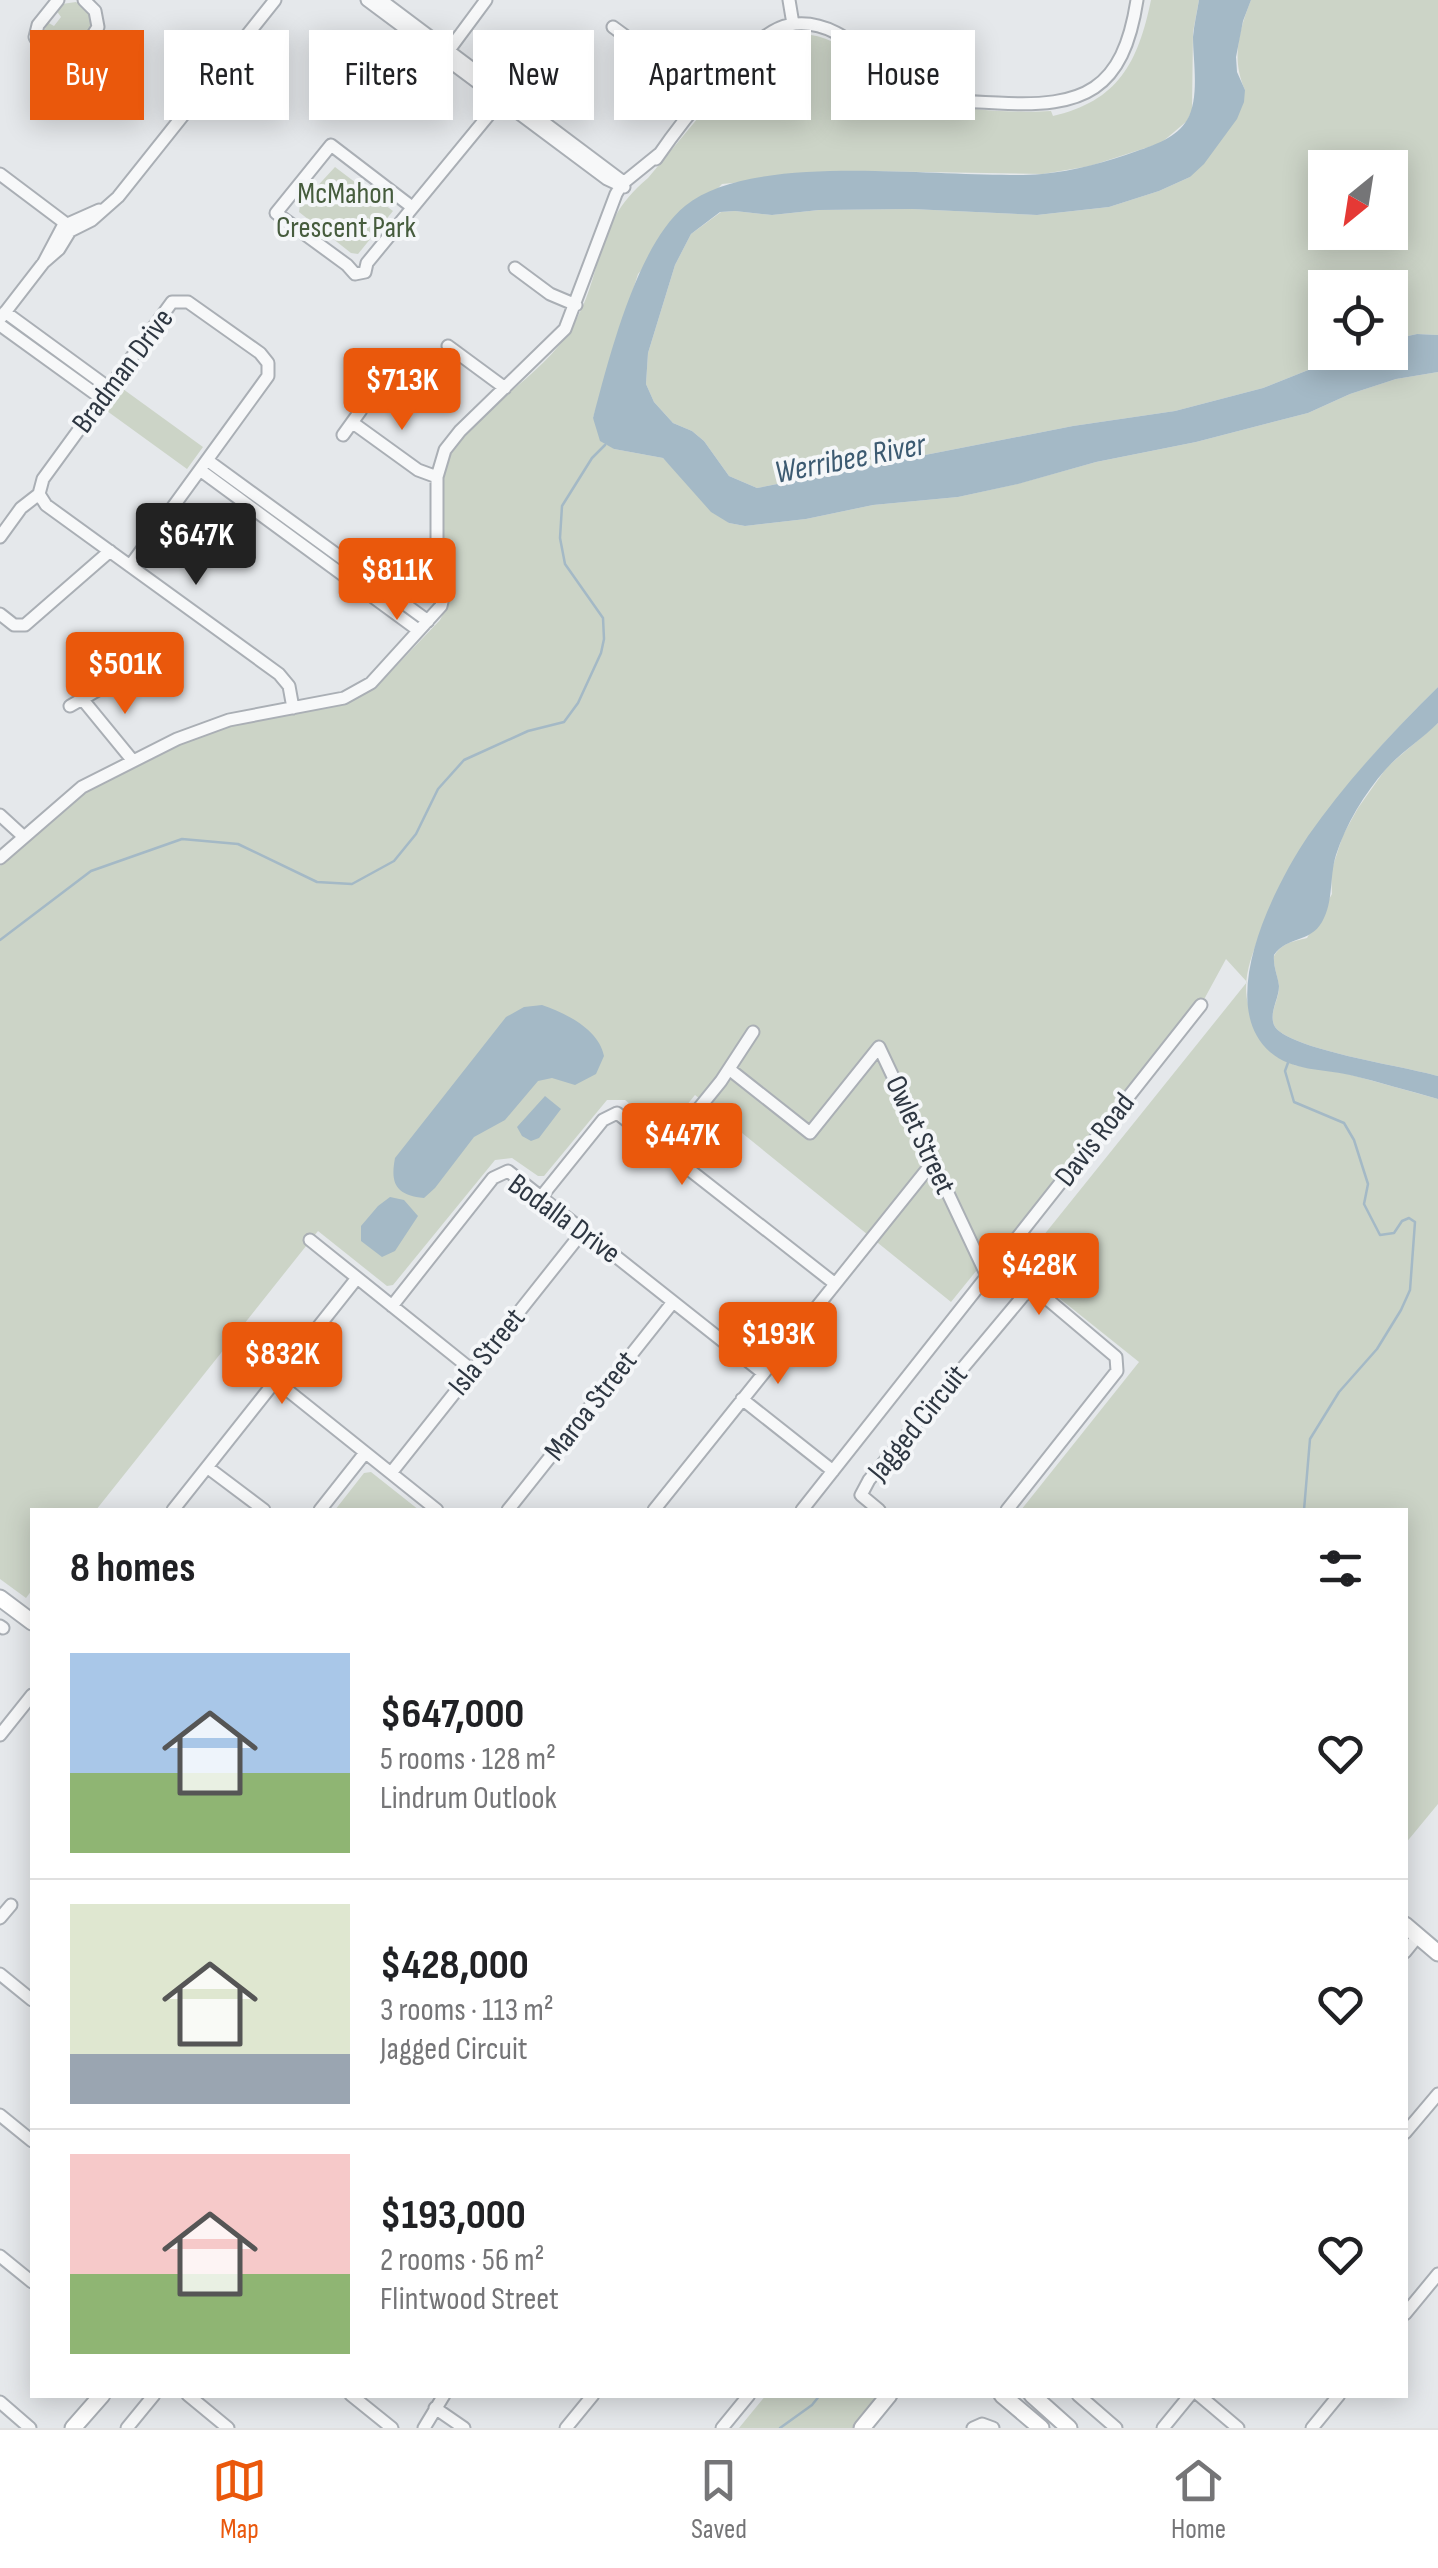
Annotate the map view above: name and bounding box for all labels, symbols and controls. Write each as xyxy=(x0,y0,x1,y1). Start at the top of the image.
chip: Buy xyxy=(30,30,144,120)
chip: Rent xyxy=(164,30,289,120)
chip: Filters xyxy=(309,30,453,120)
chip: New xyxy=(473,30,594,120)
chip: Apartment xyxy=(614,30,811,120)
chip: House xyxy=(831,30,975,120)
north arrow xyxy=(1308,150,1408,250)
map controls xyxy=(1308,150,1408,370)
park label: McMahon Crescent Park xyxy=(276,176,417,246)
button: locate xyxy=(1308,270,1408,370)
street label: Bradman Drive xyxy=(65,302,181,440)
pin: $713K xyxy=(332,348,472,433)
text: $713K xyxy=(365,361,439,400)
water label: Werribee River xyxy=(771,425,930,493)
pin: $647K xyxy=(126,503,266,588)
text: $647K xyxy=(158,516,234,555)
pin: $811K xyxy=(327,538,467,623)
text: $811K xyxy=(361,551,433,590)
pin: $501K xyxy=(55,632,195,717)
text: $501K xyxy=(88,645,162,684)
street label: Owlet Street xyxy=(877,1070,963,1200)
street label: Davis Road xyxy=(1047,1086,1143,1194)
pin: $447K xyxy=(612,1103,752,1188)
text: $447K xyxy=(644,1116,720,1155)
street label: Bodalla Drive xyxy=(501,1166,627,1272)
pin: $428K xyxy=(969,1233,1109,1318)
text: $428K xyxy=(1001,1246,1077,1285)
street label: Isla Street xyxy=(441,1301,533,1403)
pin: $193K xyxy=(708,1302,848,1387)
text: $193K xyxy=(741,1315,815,1354)
pin: $832K xyxy=(212,1322,352,1407)
text: $832K xyxy=(244,1335,320,1374)
street label: Maroa Street xyxy=(537,1344,645,1468)
street label: Jagged Circuit xyxy=(860,1358,976,1489)
icon: filters xyxy=(1313,1541,1368,1596)
text: 8 homes xyxy=(70,1543,195,1594)
text: $647,000 xyxy=(380,1689,524,1740)
icon: home xyxy=(150,1693,270,1813)
icon: heart xyxy=(1313,1726,1368,1781)
text: 5 rooms · 128 m² xyxy=(380,1740,556,1779)
text: Lindrum Outlook xyxy=(380,1779,557,1818)
text: $428,000 xyxy=(380,1940,529,1991)
icon: home xyxy=(150,1944,270,2064)
icon: heart xyxy=(1313,1977,1368,2032)
text: 3 rooms · 113 m² xyxy=(380,1991,554,2030)
text: Jagged Circuit xyxy=(380,2030,528,2069)
text: $193,000 xyxy=(380,2190,526,2241)
icon: home xyxy=(150,2194,270,2314)
icon: heart xyxy=(1313,2227,1368,2282)
text: 2 rooms · 56 m² xyxy=(380,2241,545,2280)
text: Flintwood Street xyxy=(380,2280,559,2319)
tab: Map xyxy=(212,2453,267,2546)
tab: Saved xyxy=(691,2453,747,2546)
tab: Home xyxy=(1171,2453,1226,2546)

